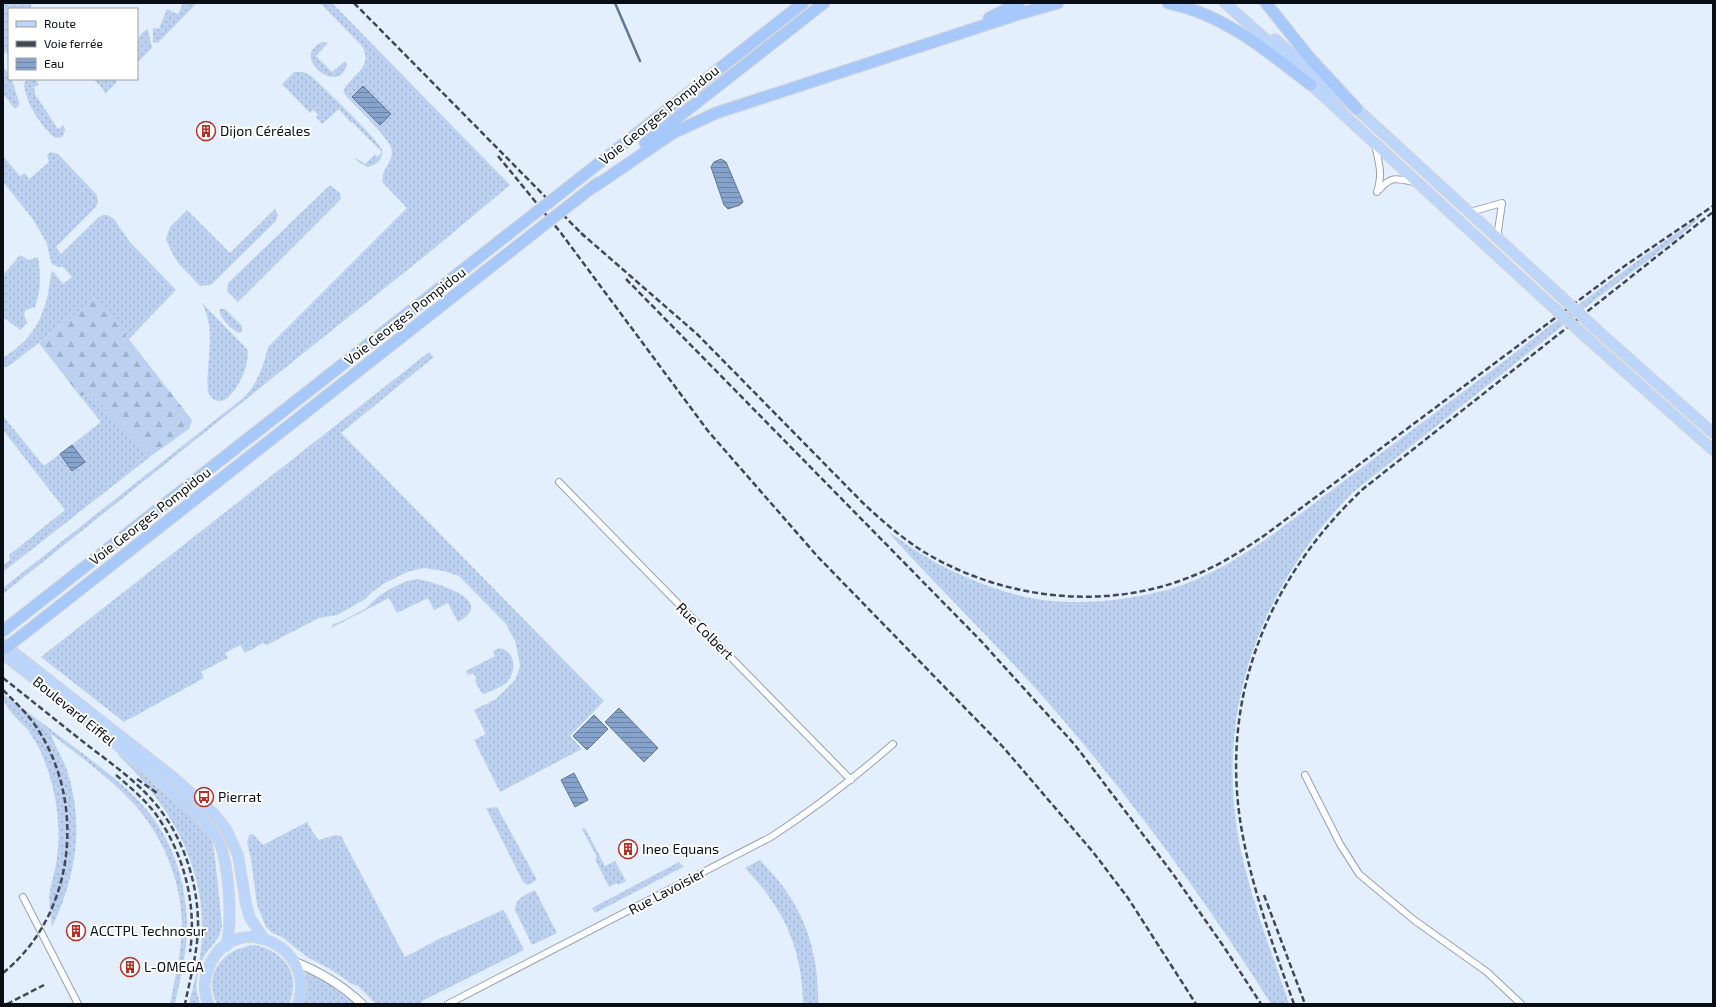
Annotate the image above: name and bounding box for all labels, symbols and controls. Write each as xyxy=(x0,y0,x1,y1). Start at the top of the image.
legend xyxy=(8,8,138,80)
text: Route xyxy=(44,16,76,30)
text: Voie ferrée xyxy=(44,36,103,50)
text: Eau xyxy=(44,56,64,70)
street label: Voie Georges Pompidou xyxy=(595,61,722,168)
building icon: Dijon Céréales xyxy=(195,120,217,142)
place label: Dijon Céréales xyxy=(220,122,310,139)
street label: Voie Georges Pompidou xyxy=(341,263,469,368)
street label: Voie Georges Pompidou xyxy=(86,463,214,568)
street label: Rue Colbert xyxy=(673,599,737,663)
street label: Boulevard Eiffel xyxy=(30,672,119,749)
bus stop icon: Pierrat xyxy=(193,786,215,808)
place label: Pierrat xyxy=(218,788,262,805)
building icon: Ineo Equans xyxy=(617,838,639,860)
place label: Ineo Equans xyxy=(642,840,719,857)
street label: Rue Lavoisier xyxy=(625,863,708,918)
building icon: ACCTPL Technosur xyxy=(65,920,87,942)
place label: ACCTPL Technosur xyxy=(90,922,207,939)
building icon: L-OMEGA xyxy=(119,956,141,978)
place label: L-OMEGA xyxy=(144,958,204,975)

